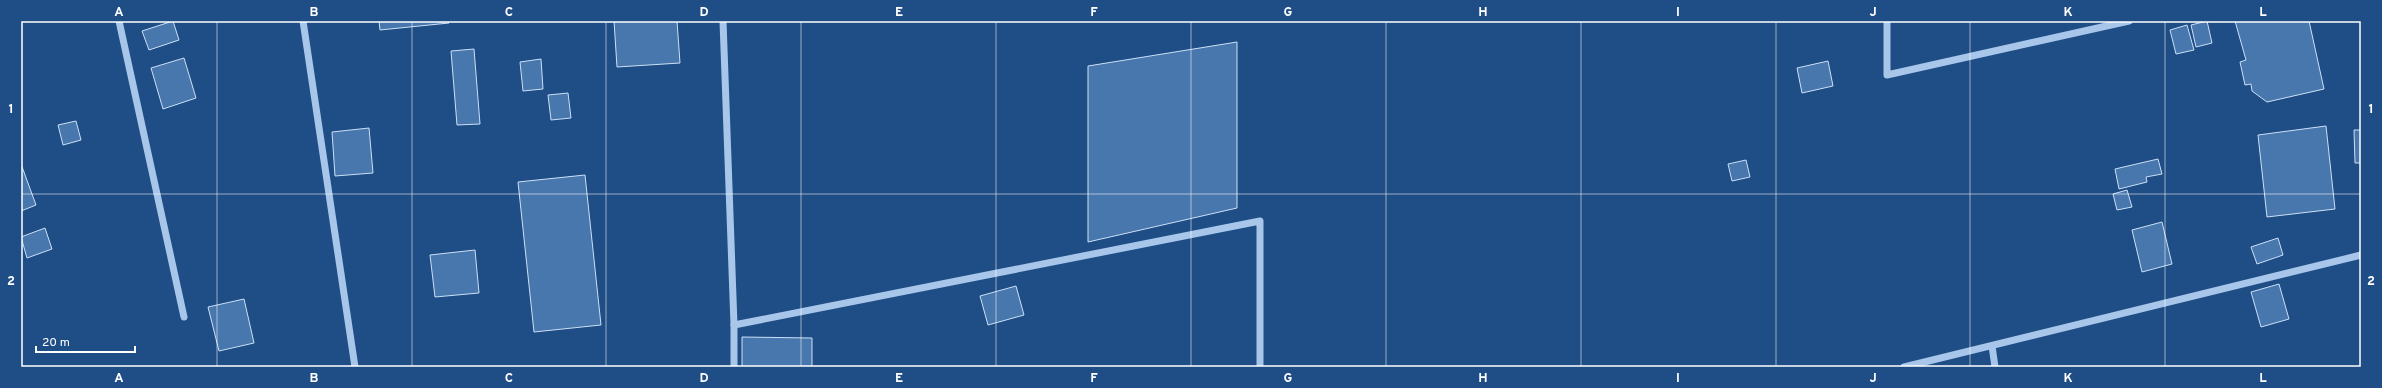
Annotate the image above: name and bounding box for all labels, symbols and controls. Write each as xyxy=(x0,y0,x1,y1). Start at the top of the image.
text: A xyxy=(114,5,124,21)
text: B xyxy=(310,5,319,21)
text: C xyxy=(505,5,513,21)
text: D xyxy=(699,5,709,21)
text: E xyxy=(895,5,903,21)
text: F xyxy=(1090,5,1098,21)
text: G xyxy=(1284,5,1293,21)
text: H xyxy=(1478,5,1488,21)
text: I xyxy=(1676,5,1680,21)
text: J xyxy=(1869,5,1877,21)
text: K xyxy=(2063,5,2073,21)
text: L xyxy=(2259,5,2267,21)
text: 1 xyxy=(8,102,14,118)
text: 1 xyxy=(2368,102,2374,118)
text: 2 xyxy=(7,274,15,290)
text: 2 xyxy=(2367,274,2375,290)
scale bar xyxy=(36,328,135,354)
text: 20 m xyxy=(42,335,70,351)
text: A xyxy=(114,371,124,387)
text: B xyxy=(310,371,319,387)
text: C xyxy=(505,371,513,387)
text: D xyxy=(699,371,709,387)
text: E xyxy=(895,371,903,387)
text: F xyxy=(1090,371,1098,387)
text: G xyxy=(1284,371,1293,387)
text: H xyxy=(1478,371,1488,387)
text: I xyxy=(1676,371,1680,387)
text: J xyxy=(1869,371,1877,387)
text: K xyxy=(2063,371,2073,387)
text: L xyxy=(2259,371,2267,387)

